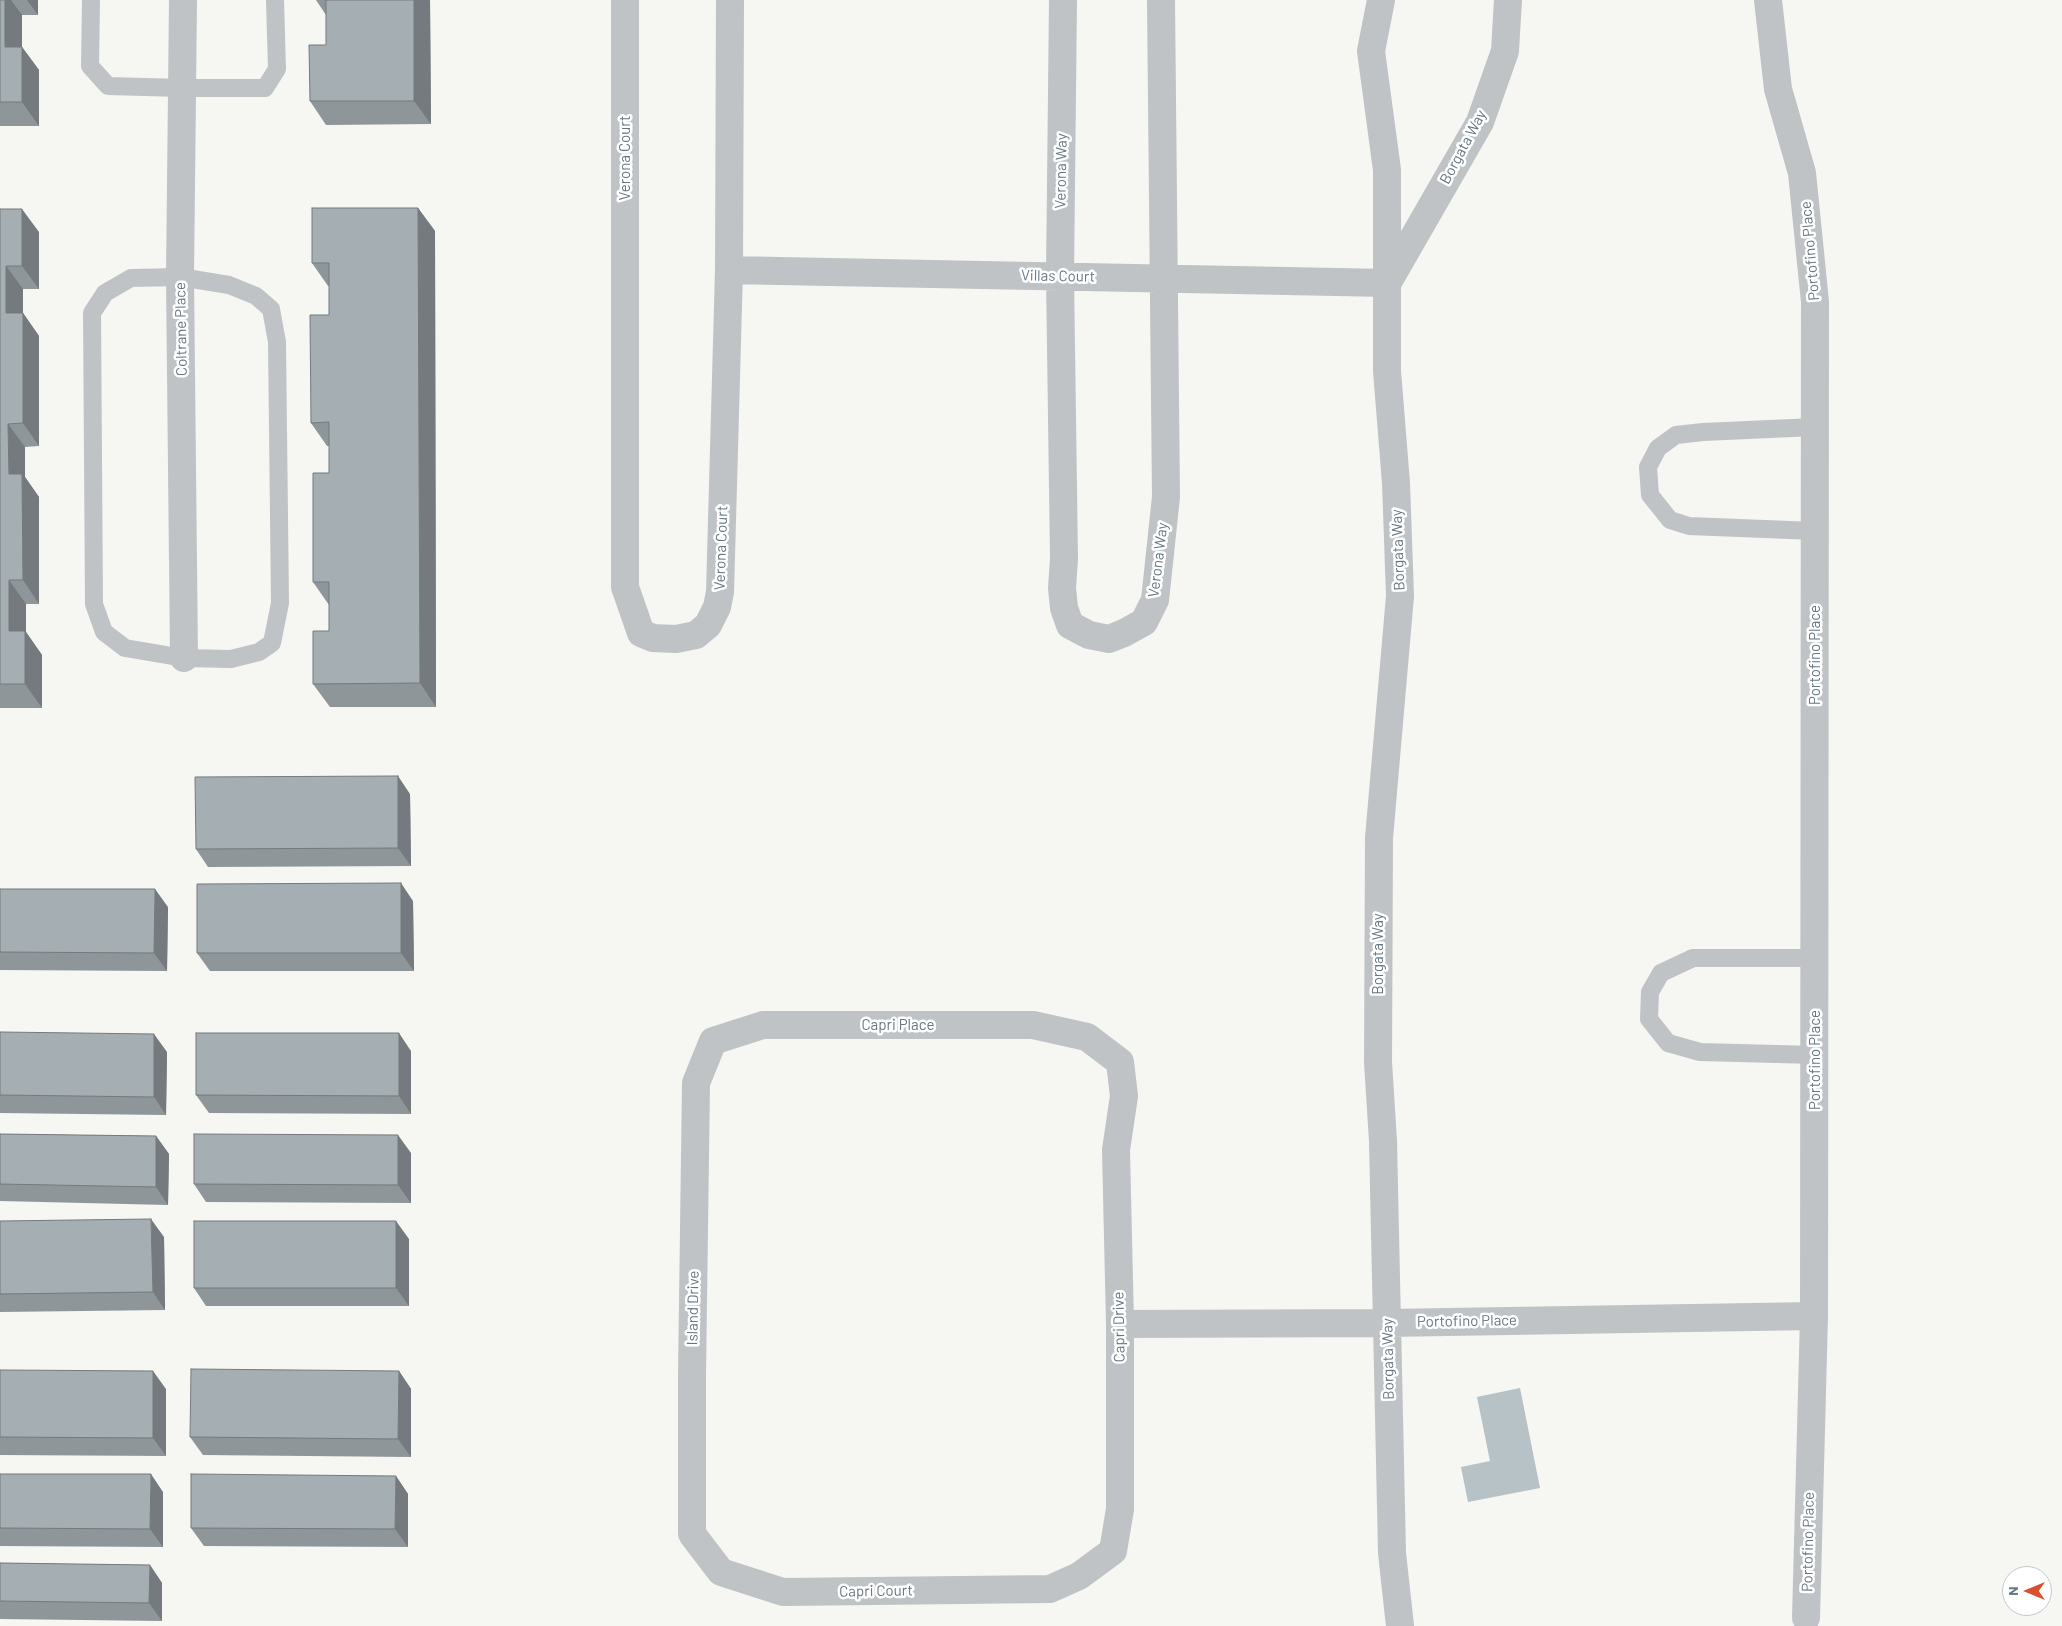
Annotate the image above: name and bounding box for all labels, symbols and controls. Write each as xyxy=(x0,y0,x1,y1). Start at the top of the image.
street label: Borgata Way xyxy=(1436,107,1490,187)
street label: Verona Court xyxy=(616,116,634,200)
street label: Verona Way xyxy=(1051,133,1071,209)
street label: Portofino Place xyxy=(1797,200,1823,302)
street label: Villas Court xyxy=(1021,266,1095,286)
street label: Coltrane Place xyxy=(171,282,191,376)
street label: Verona Court xyxy=(711,505,731,591)
street label: Borgata Way xyxy=(1388,509,1408,591)
street label: Verona Way xyxy=(1144,522,1172,598)
street label: Portofino Place xyxy=(1806,605,1824,705)
street label: Borgata Way xyxy=(1369,913,1387,995)
street label: Portofino Place xyxy=(1806,1010,1824,1110)
street label: Capri Place xyxy=(862,1016,934,1034)
street label: Island Drive xyxy=(683,1270,703,1346)
street label: Capri Drive xyxy=(1109,1292,1129,1362)
street label: Portofino Place xyxy=(1417,1311,1517,1331)
street label: Borgata Way xyxy=(1378,1318,1398,1400)
street label: Portofino Place xyxy=(1798,1492,1818,1592)
north arrow xyxy=(2002,1566,2052,1616)
street label: Capri Court xyxy=(839,1581,913,1601)
text: N xyxy=(2004,1586,2021,1596)

